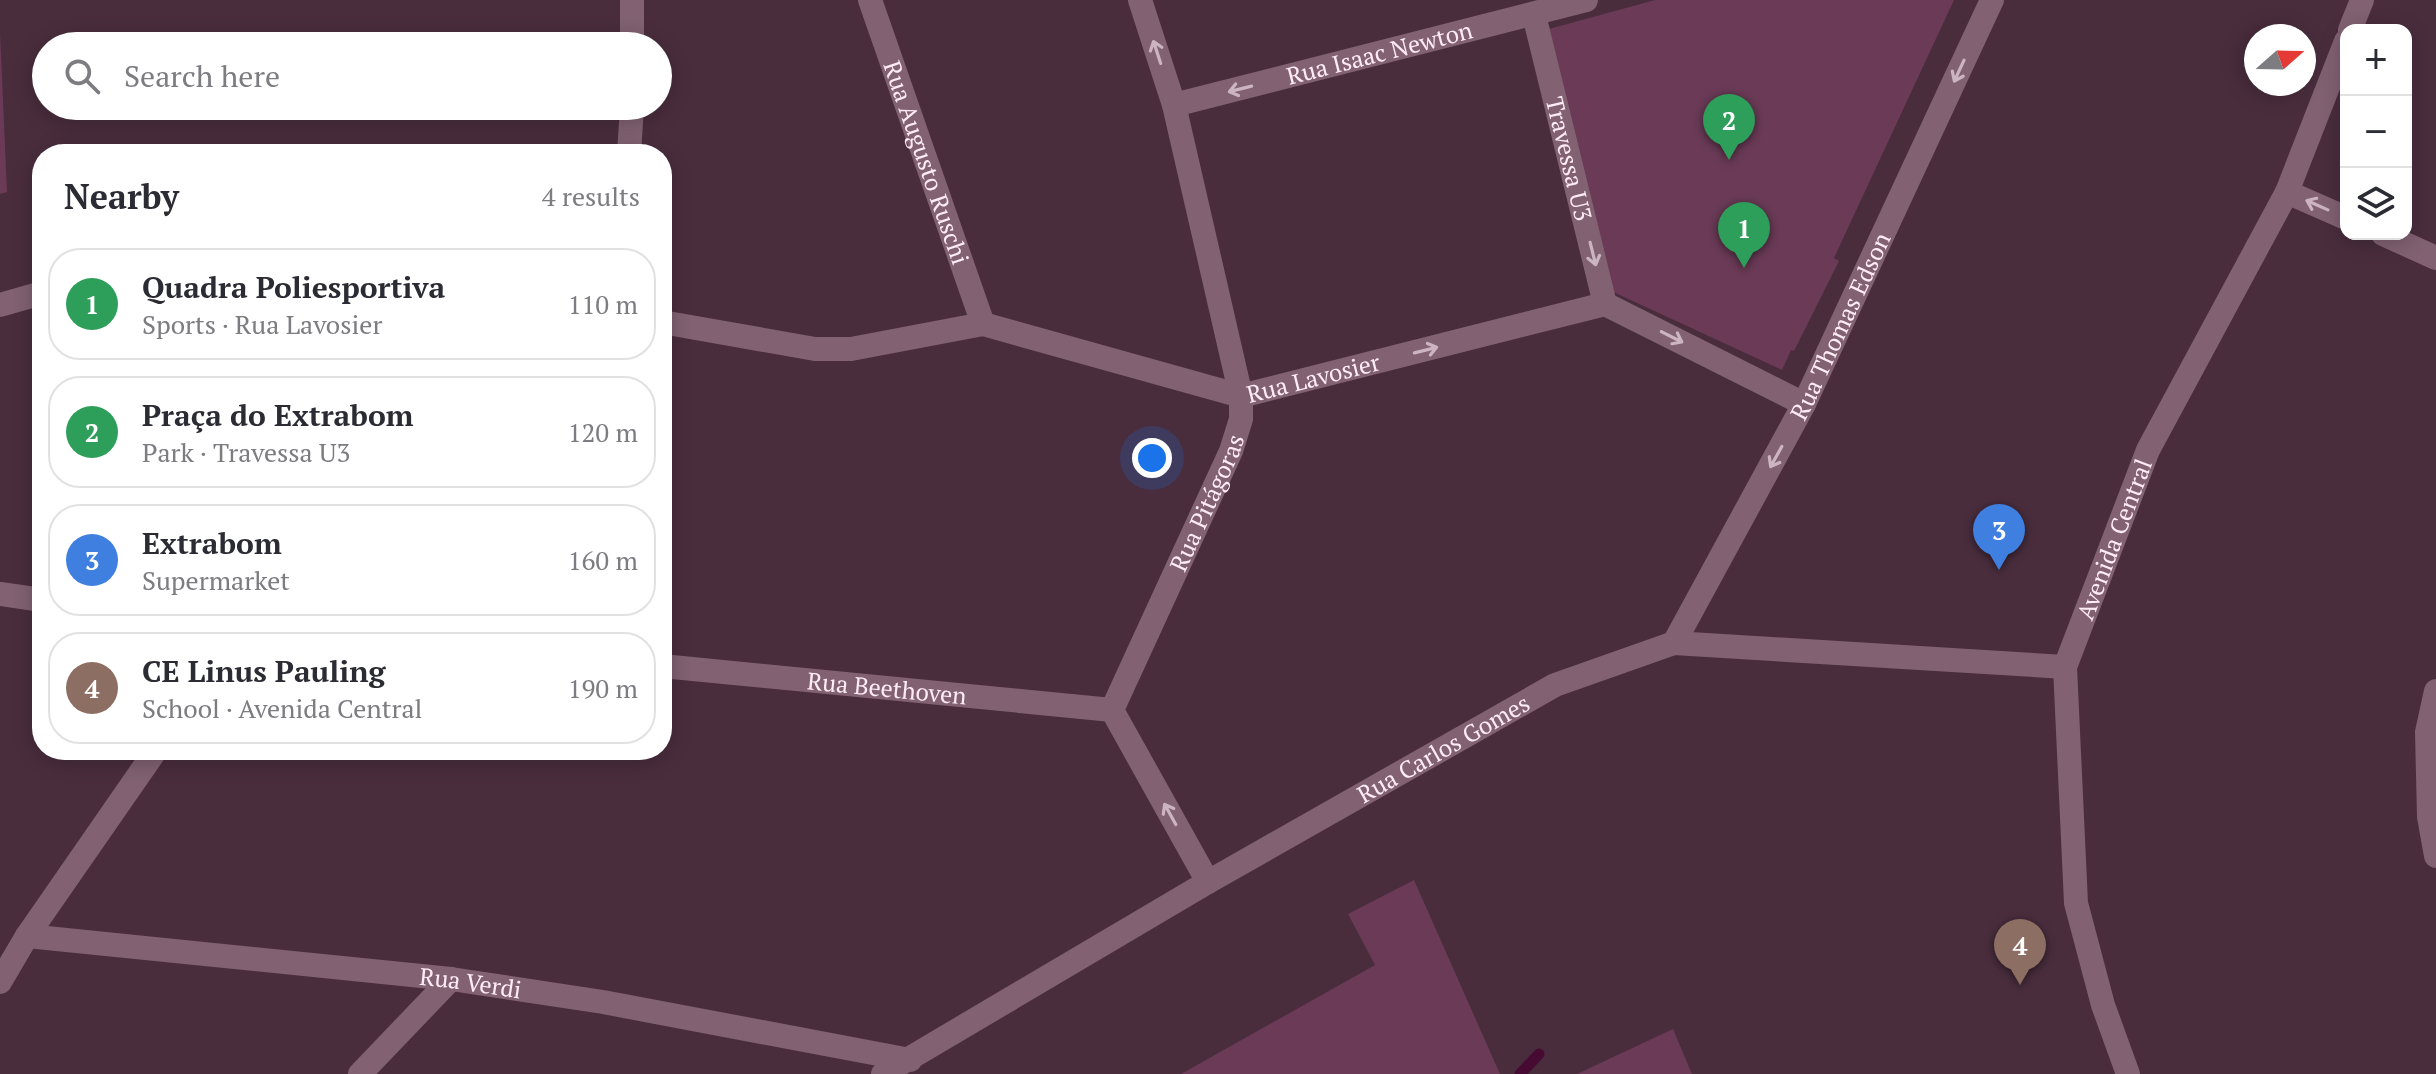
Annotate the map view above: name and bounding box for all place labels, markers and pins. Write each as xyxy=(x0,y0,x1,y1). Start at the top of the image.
pin: 2 xyxy=(1703,94,1755,160)
pin: 1 xyxy=(1718,202,1770,268)
pin: 3 xyxy=(1973,504,2025,570)
pin: 4 xyxy=(1994,919,2046,985)

